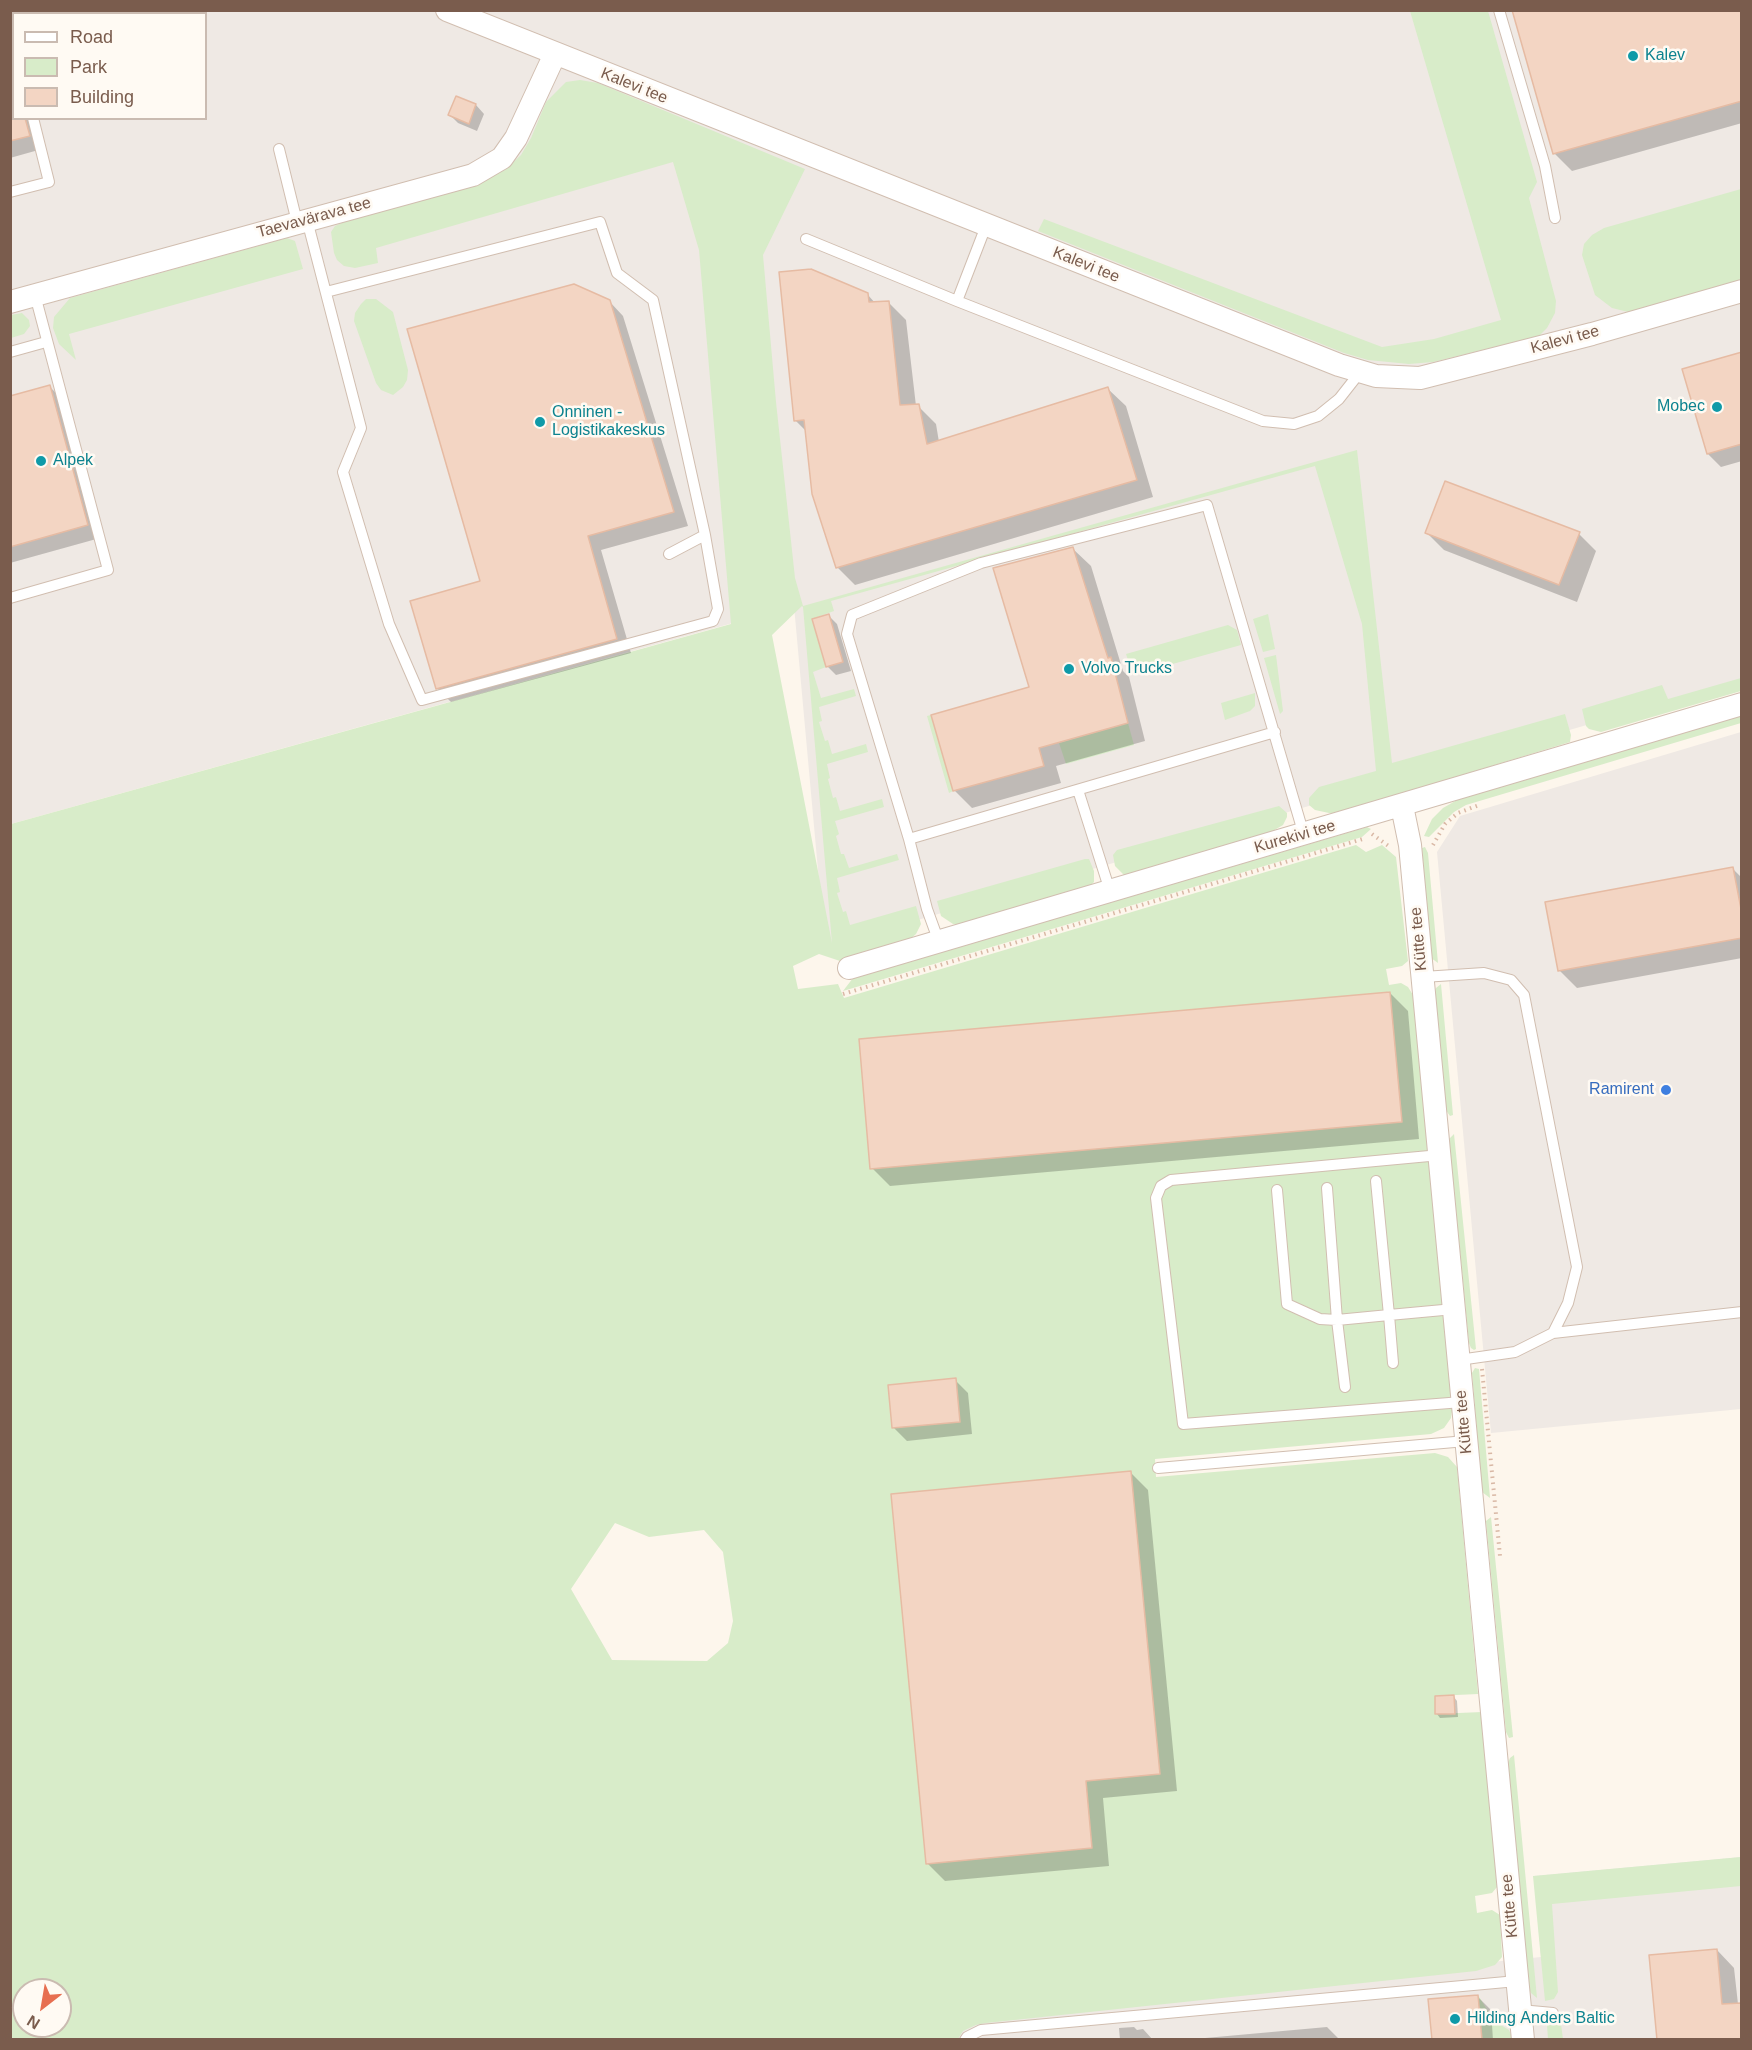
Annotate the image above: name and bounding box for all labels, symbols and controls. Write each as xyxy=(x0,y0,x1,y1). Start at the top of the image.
legend xyxy=(12,12,207,120)
text: Road xyxy=(70,27,113,47)
place label: Kalev xyxy=(1645,46,1685,66)
marker: Kalev xyxy=(1626,49,1640,63)
text: Park xyxy=(70,57,107,77)
street label: Kalevi tee xyxy=(598,64,670,108)
text: Building xyxy=(70,87,134,107)
street label: Taevavärava tee xyxy=(255,194,373,242)
street label: Kalevi tee xyxy=(1050,243,1122,287)
street label: Kalevi tee xyxy=(1529,322,1601,358)
place label: Mobec xyxy=(1657,397,1705,417)
marker: Mobec xyxy=(1710,400,1724,414)
place label: Onninen - Logistikakeskus xyxy=(552,403,665,441)
marker: Onninen - Logistikakeskus xyxy=(533,415,547,429)
place label: Alpek xyxy=(53,451,93,471)
marker: Alpek xyxy=(34,454,48,468)
place label: Volvo Trucks xyxy=(1081,659,1172,679)
marker: Volvo Trucks xyxy=(1062,662,1076,676)
street label: Kurekivi tee xyxy=(1252,816,1338,858)
street label: Kütte tee xyxy=(1407,906,1431,972)
place label: Ramirent xyxy=(1589,1080,1654,1100)
marker: Ramirent xyxy=(1659,1083,1673,1097)
street label: Kütte tee xyxy=(1452,1389,1476,1455)
street label: Kütte tee xyxy=(1498,1873,1522,1939)
north arrow xyxy=(12,1978,72,2038)
place label: Hilding Anders Baltic xyxy=(1467,2009,1615,2029)
text: N xyxy=(24,2012,43,2032)
marker: Hilding Anders Baltic xyxy=(1448,2012,1462,2026)

